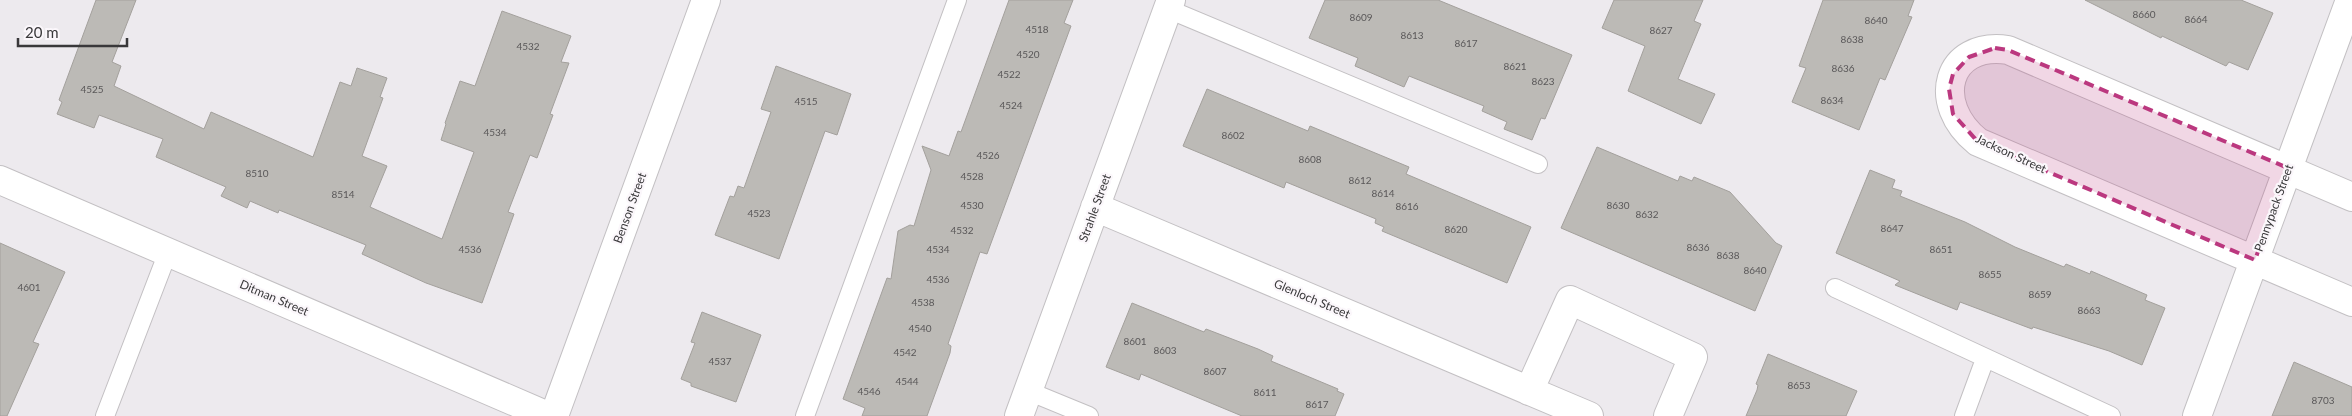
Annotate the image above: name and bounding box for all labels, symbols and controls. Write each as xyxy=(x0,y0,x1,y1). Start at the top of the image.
house number: 8660 xyxy=(2132,8,2156,20)
house number: 8609 xyxy=(1349,11,1373,23)
house number: 8664 xyxy=(2184,13,2208,25)
house number: 8640 xyxy=(1864,14,1888,26)
scale bar xyxy=(18,15,126,47)
text: 20 m xyxy=(25,23,59,41)
house number: 4518 xyxy=(1025,23,1049,35)
house number: 8627 xyxy=(1649,24,1673,36)
house number: 8613 xyxy=(1400,29,1424,41)
house number: 8638 xyxy=(1840,33,1864,45)
house number: 8617 xyxy=(1454,37,1478,49)
house number: 4532 xyxy=(516,40,540,52)
house number: 4520 xyxy=(1016,48,1040,60)
house number: 8621 xyxy=(1503,60,1527,72)
house number: 8636 xyxy=(1831,62,1855,74)
house number: 4522 xyxy=(997,68,1021,80)
house number: 8623 xyxy=(1531,75,1555,87)
house number: 4525 xyxy=(80,83,104,95)
house number: 8634 xyxy=(1820,94,1844,106)
house number: 4515 xyxy=(794,95,818,107)
house number: 4524 xyxy=(999,99,1023,111)
house number: 4534 xyxy=(483,126,507,138)
house number: 8602 xyxy=(1221,129,1245,141)
street label: Jackson Street xyxy=(1974,131,2049,177)
house number: 4526 xyxy=(976,149,1000,161)
house number: 8608 xyxy=(1298,153,1322,165)
street label: Pennypack Street xyxy=(2251,161,2297,254)
house number: 8510 xyxy=(245,167,269,179)
street label: Benson Street xyxy=(610,170,649,245)
house number: 4528 xyxy=(960,170,984,182)
street label: Strahle Street xyxy=(1075,171,1114,244)
house number: 8612 xyxy=(1348,174,1372,186)
house number: 8614 xyxy=(1371,187,1395,199)
house number: 8514 xyxy=(331,188,355,200)
house number: 4530 xyxy=(960,199,984,211)
house number: 8630 xyxy=(1606,199,1630,211)
house number: 8616 xyxy=(1395,200,1419,212)
house number: 4523 xyxy=(747,207,771,219)
house number: 8632 xyxy=(1635,208,1659,220)
house number: 8647 xyxy=(1880,222,1904,234)
house number: 8620 xyxy=(1444,223,1468,235)
house number: 4532 xyxy=(950,224,974,236)
house number: 8636 xyxy=(1686,241,1710,253)
house number: 4536 xyxy=(458,243,482,255)
house number: 4534 xyxy=(926,243,950,255)
house number: 8651 xyxy=(1929,243,1953,255)
house number: 8638 xyxy=(1716,249,1740,261)
house number: 8640 xyxy=(1743,264,1767,276)
house number: 8655 xyxy=(1978,268,2002,280)
house number: 4536 xyxy=(926,273,950,285)
street label: Ditman Street xyxy=(237,276,312,319)
street label: Glenloch Street xyxy=(1272,276,1353,322)
house number: 4601 xyxy=(17,281,41,293)
house number: 8659 xyxy=(2028,288,2052,300)
house number: 4538 xyxy=(911,296,935,308)
house number: 8663 xyxy=(2077,304,2101,316)
house number: 4540 xyxy=(908,322,932,334)
house number: 8601 xyxy=(1123,335,1147,347)
house number: 8603 xyxy=(1153,344,1177,356)
house number: 4542 xyxy=(893,346,917,358)
house number: 4537 xyxy=(708,355,732,367)
house number: 8607 xyxy=(1203,365,1227,377)
house number: 4544 xyxy=(895,375,919,387)
house number: 8653 xyxy=(1787,379,1811,391)
house number: 4546 xyxy=(857,385,881,397)
house number: 8611 xyxy=(1253,386,1277,398)
house number: 8703 xyxy=(2311,394,2335,406)
house number: 8617 xyxy=(1305,398,1329,410)

